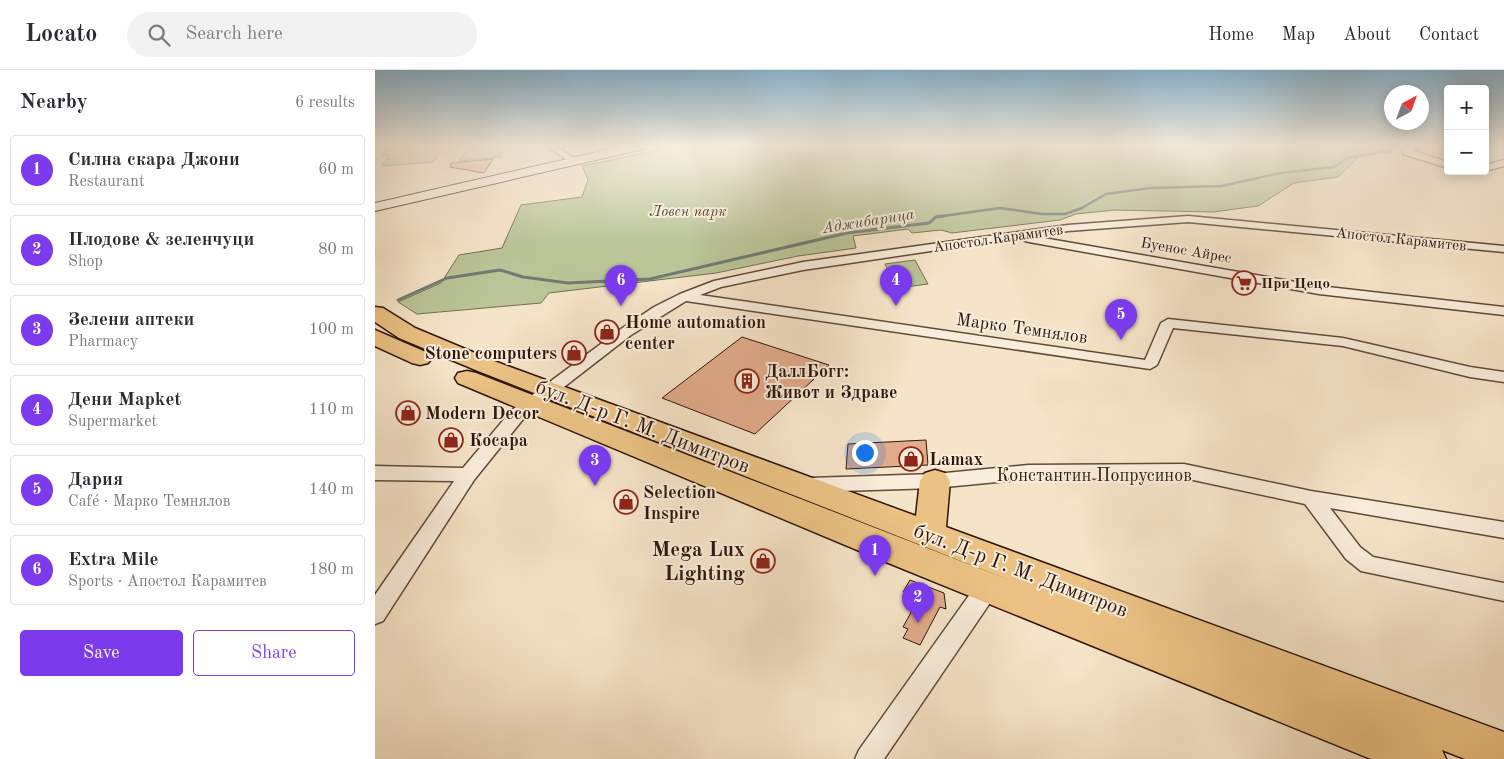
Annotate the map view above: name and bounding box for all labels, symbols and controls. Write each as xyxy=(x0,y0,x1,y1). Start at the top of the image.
search box xyxy=(127,12,477,57)
icon: search xyxy=(145,21,173,49)
text: Locato xyxy=(25,23,97,47)
text: Search here xyxy=(185,25,283,44)
text: Home xyxy=(1208,26,1254,44)
text: Map xyxy=(1282,26,1315,44)
text: About xyxy=(1343,26,1391,44)
text: Contact xyxy=(1419,26,1479,44)
north arrow xyxy=(1384,85,1429,130)
map controls xyxy=(1444,85,1489,175)
button: + xyxy=(1444,85,1489,130)
text: Nearby xyxy=(20,92,88,113)
text: 6 results xyxy=(295,95,355,111)
button: − xyxy=(1444,130,1489,175)
text: Силна скара Джони xyxy=(68,151,240,170)
text: 1 xyxy=(32,162,42,178)
text: 60 m xyxy=(318,162,354,178)
text: Restaurant xyxy=(68,174,145,190)
park label: Ловен парк xyxy=(650,205,726,220)
water label: Аджибарица xyxy=(820,207,916,237)
street label: Апостол Карамитев xyxy=(932,223,1064,256)
street label: Апостол Карамитев xyxy=(1335,226,1467,255)
text: Плодове & зеленчуци xyxy=(68,231,254,250)
street label: Буенос Айрес xyxy=(1139,236,1233,267)
text: 2 xyxy=(32,242,42,258)
text: 80 m xyxy=(318,242,354,258)
text: Shop xyxy=(68,254,103,270)
pin: 6 xyxy=(605,265,637,306)
pin: 4 xyxy=(880,265,912,306)
supermarket icon: При Цецо xyxy=(1231,270,1257,296)
place label: При Цецо xyxy=(1261,277,1330,292)
pin: 5 xyxy=(1105,299,1137,340)
text: Зелени аптеки xyxy=(68,311,194,330)
street label: Марко Темнялов xyxy=(955,311,1089,347)
place label: Home automation center xyxy=(625,314,766,353)
shop icon: Home automation center xyxy=(594,319,620,345)
text: 3 xyxy=(32,322,42,338)
text: 100 m xyxy=(309,322,354,338)
text: Pharmacy xyxy=(68,334,138,350)
shop icon: Stone computers xyxy=(561,340,587,366)
place label: Stone computers xyxy=(424,345,557,363)
place label: ДаллБогг: Живот и Здраве xyxy=(765,363,897,402)
building icon: ДаллБогг: Живот и Здраве xyxy=(734,368,760,394)
street label: бул. Д-р Г. М. Димитров xyxy=(532,377,752,478)
text: Дени Mapket xyxy=(68,391,181,410)
shop icon: Modern Decor xyxy=(395,400,421,426)
text: 4 xyxy=(32,402,42,418)
text: 110 m xyxy=(309,402,354,418)
place label: Modern Decor xyxy=(425,405,539,423)
text: Supermarket xyxy=(68,414,157,430)
shop icon: Косара xyxy=(438,427,464,453)
place label: Косара xyxy=(469,432,528,450)
your location xyxy=(852,440,878,466)
pin: 3 xyxy=(579,445,611,486)
shop icon: Lamax xyxy=(898,446,924,472)
place label: Lamax xyxy=(929,451,983,469)
street label: Константин Попрусинов xyxy=(996,467,1192,485)
text: Дария xyxy=(68,471,123,490)
text: 5 xyxy=(32,482,42,498)
text: 140 m xyxy=(309,482,354,498)
place label: Selection Inspire xyxy=(643,484,716,523)
shop icon: Selection Inspire xyxy=(613,489,639,515)
text: Café · Марко Темнялов xyxy=(68,494,230,510)
street label: бул. Д-р Г. М. Димитров xyxy=(910,521,1130,622)
pin: 1 xyxy=(859,535,891,576)
place label: Mega Lux Lighting xyxy=(652,540,745,585)
shop icon: Mega Lux Lighting xyxy=(750,548,776,574)
text: Extra Mile xyxy=(68,551,158,570)
text: 6 xyxy=(32,562,42,578)
text: 180 m xyxy=(309,562,354,578)
text: Sports · Апостол Карамитев xyxy=(68,574,267,590)
pin: 2 xyxy=(902,582,934,623)
button: Save xyxy=(20,630,183,676)
button: Share xyxy=(193,630,355,676)

